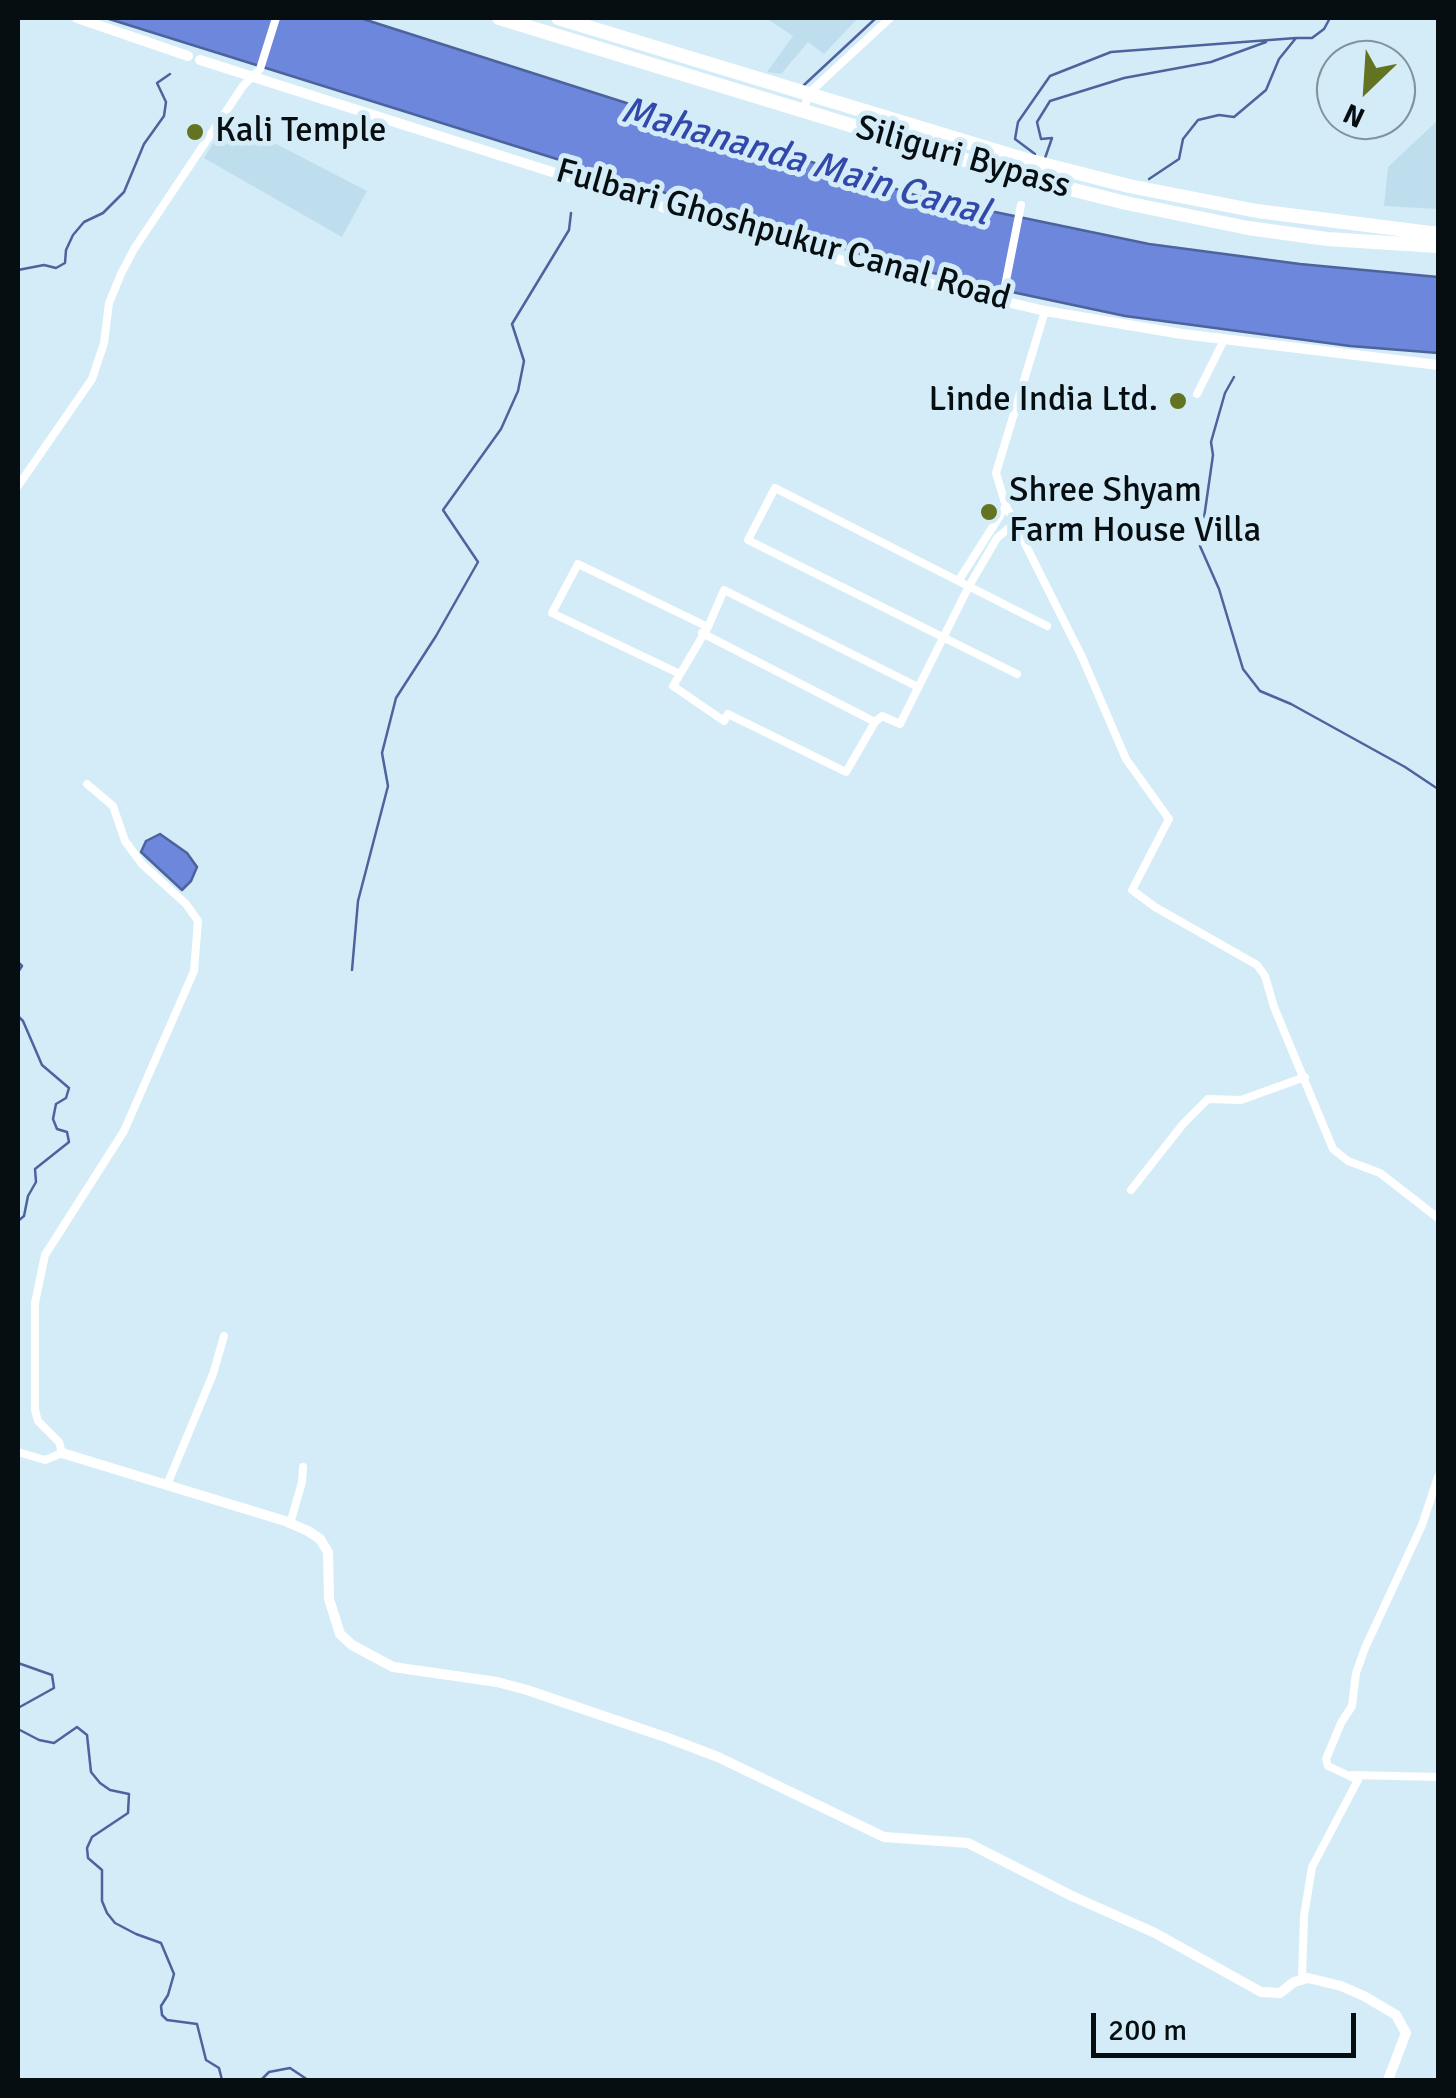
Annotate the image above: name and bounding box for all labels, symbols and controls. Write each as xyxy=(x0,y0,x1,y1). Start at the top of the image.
north arrow xyxy=(1316,40,1416,140)
water label: Mahananda Main Canal xyxy=(616,89,994,237)
text: N xyxy=(1338,96,1370,135)
street label: Siliguri Bypass xyxy=(851,107,1075,209)
place label: Kali Temple xyxy=(215,111,387,153)
marker: Kali Temple xyxy=(184,121,206,143)
street label: Fulbari Ghoshpukur Canal Road xyxy=(551,151,1015,321)
place label: Linde India Ltd. xyxy=(929,380,1158,422)
marker: Linde India Ltd. xyxy=(1167,390,1189,412)
place label: Shree Shyam Farm House Villa xyxy=(1009,471,1261,553)
marker: Shree Shyam Farm House Villa xyxy=(978,501,1000,523)
scale bar xyxy=(1096,1993,1361,2055)
text: 200 m xyxy=(1108,2012,1187,2049)

